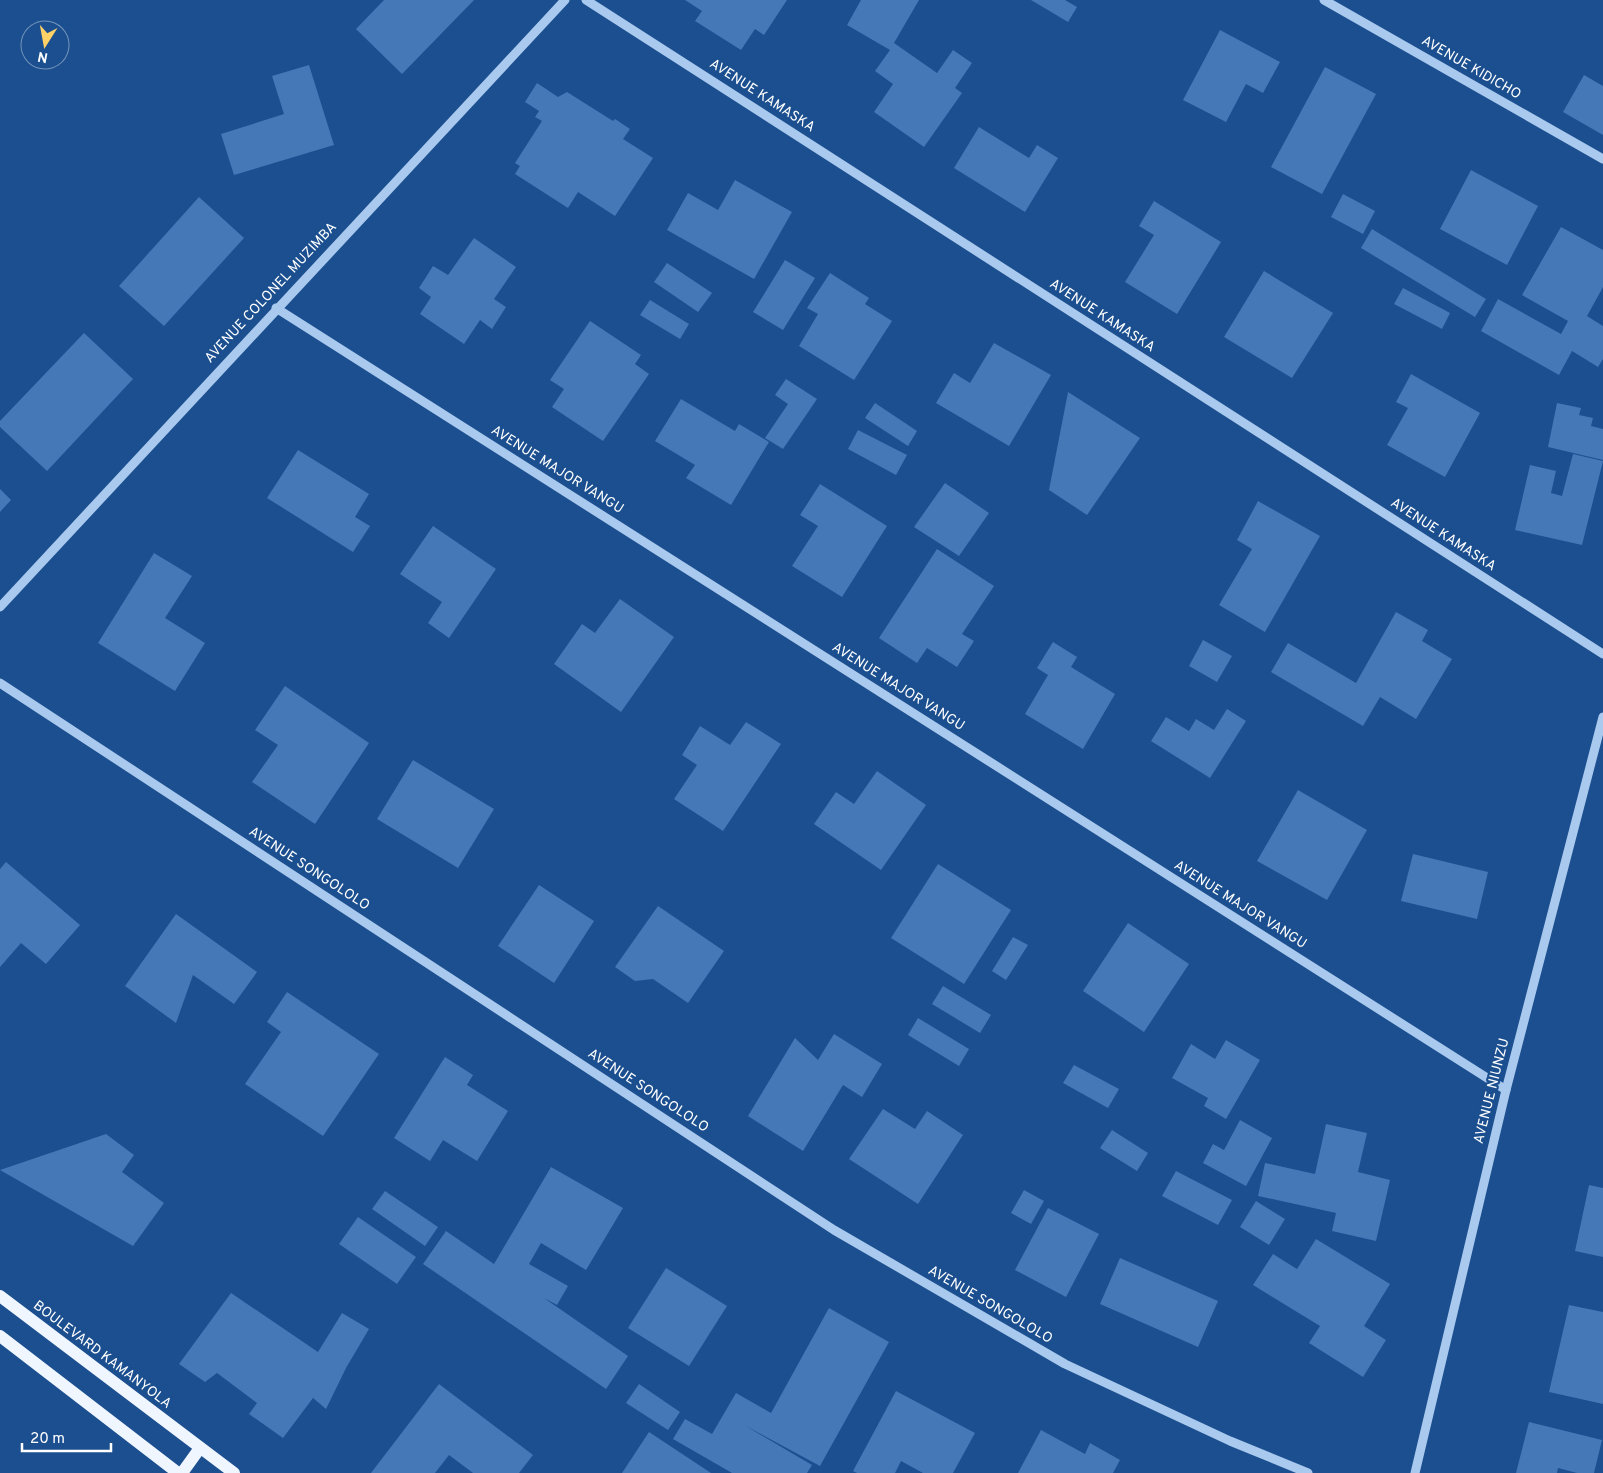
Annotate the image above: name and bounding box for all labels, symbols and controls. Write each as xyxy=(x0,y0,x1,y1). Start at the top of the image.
north arrow xyxy=(20,20,70,70)
street label: AVENUE KIDICHO xyxy=(1418,33,1524,103)
text: N xyxy=(36,47,49,66)
street label: AVENUE KAMASKA xyxy=(706,56,818,136)
street label: AVENUE COLONEL MUZIMBA xyxy=(201,219,341,367)
street label: AVENUE KAMASKA xyxy=(1046,276,1158,356)
street label: AVENUE MAJOR VANGU xyxy=(487,422,627,518)
street label: AVENUE KAMASKA xyxy=(1387,495,1499,575)
street label: AVENUE MAJOR VANGU xyxy=(828,639,968,735)
street label: AVENUE SONGOLOLO xyxy=(245,823,373,915)
street label: AVENUE MAJOR VANGU xyxy=(1170,857,1310,953)
street label: AVENUE NIUNZU xyxy=(1471,1036,1513,1146)
street label: AVENUE SONGOLOLO xyxy=(584,1045,712,1137)
street label: AVENUE SONGOLOLO xyxy=(925,1262,1055,1348)
street label: BOULEVARD KAMANYOLA xyxy=(29,1297,175,1413)
scale bar xyxy=(22,1420,111,1452)
text: 20 m xyxy=(30,1430,65,1449)

